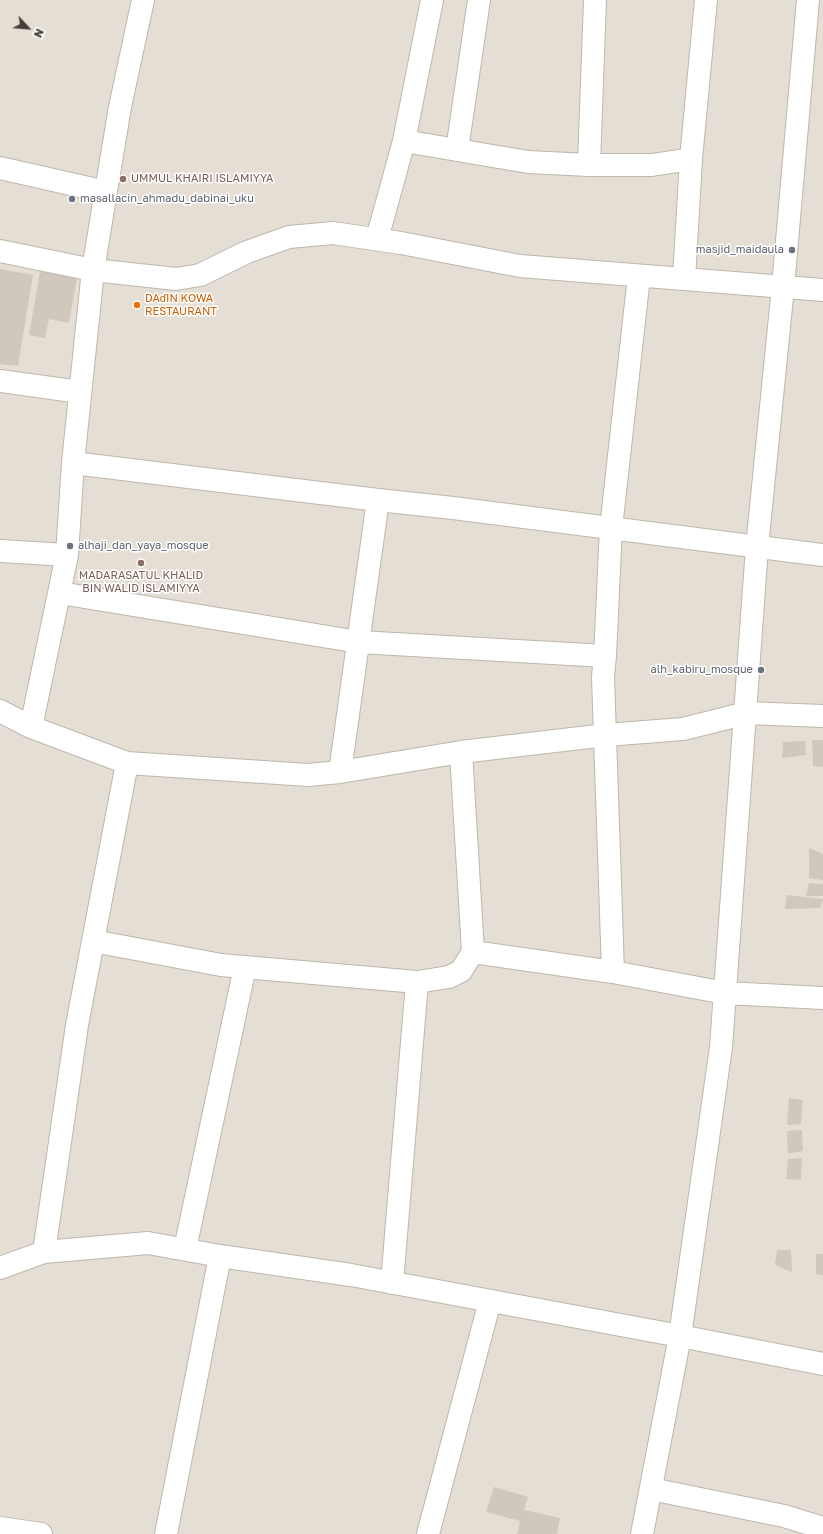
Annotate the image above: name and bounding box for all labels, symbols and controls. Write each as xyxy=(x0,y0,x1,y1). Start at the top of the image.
north arrow xyxy=(8,8,48,48)
text: N xyxy=(32,27,47,40)
place label: UMMUL KHAIRI ISLAMIYYA xyxy=(131,172,273,186)
marker: UMMUL KHAIRI ISLAMIYYA xyxy=(118,174,128,184)
place label: masallacin_ahmadu_dabinai_uku xyxy=(80,192,254,206)
marker: masallacin_ahmadu_dabinai_uku xyxy=(67,194,77,204)
place label: masjid_maidaula xyxy=(696,243,784,257)
marker: masjid_maidaula xyxy=(787,245,797,255)
place label: DAɗIN KOWA RESTAURANT xyxy=(145,292,217,318)
marker: DAɗIN KOWA RESTAURANT xyxy=(132,300,142,310)
place label: alhaji_dan_yaya_mosque xyxy=(78,539,209,553)
marker: alhaji_dan_yaya_mosque xyxy=(65,541,75,551)
marker: MADARASATUL KHALID BIN WALID ISLAMIYYA xyxy=(136,558,146,568)
place label: MADARASATUL KHALID BIN WALID ISLAMIYYA xyxy=(79,569,203,595)
place label: alh_kabiru_mosque xyxy=(651,663,753,677)
marker: alh_kabiru_mosque xyxy=(756,665,766,675)

